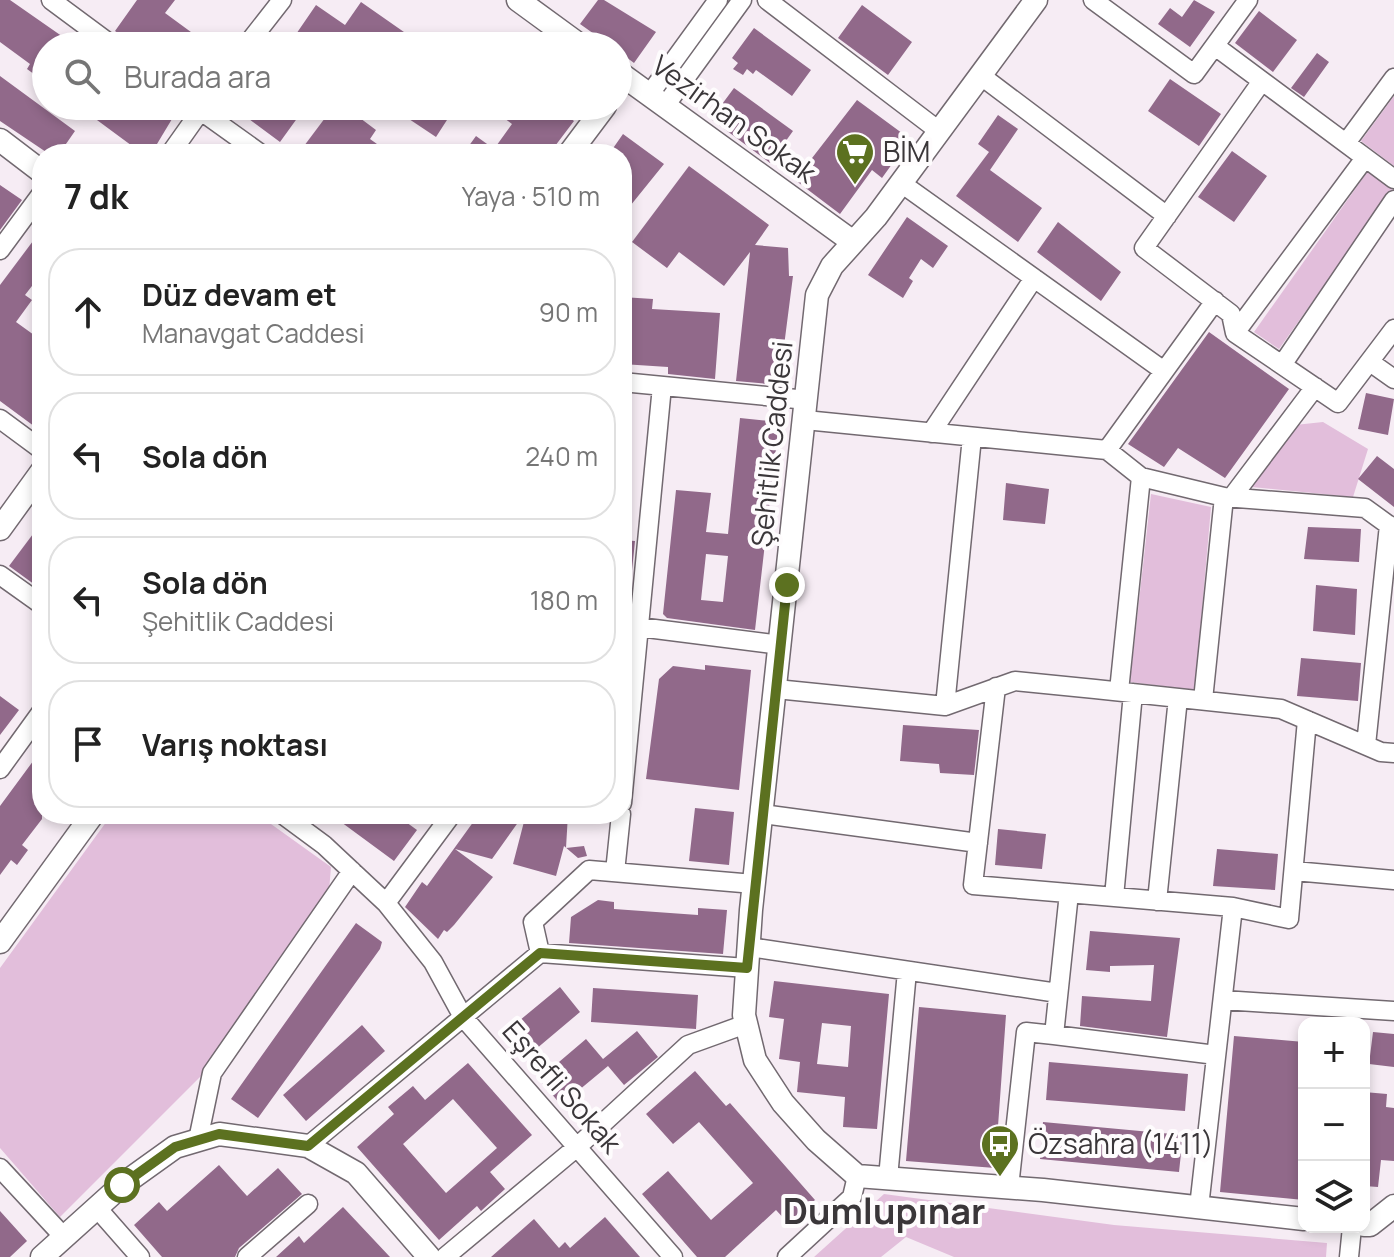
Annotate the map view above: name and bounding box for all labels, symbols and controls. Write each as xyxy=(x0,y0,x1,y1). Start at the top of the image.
search box xyxy=(32,32,632,120)
street label: Vezirhan Sokak xyxy=(645,46,825,191)
icon: search xyxy=(60,54,104,98)
text: Burada ara xyxy=(124,56,271,97)
supermarket icon: BİM xyxy=(834,131,876,186)
place label: BİM xyxy=(883,132,930,170)
text: 7 dk xyxy=(64,173,128,219)
text: Yaya · 510 m xyxy=(462,178,600,214)
text: Düz devam et xyxy=(142,274,337,315)
icon: ahead xyxy=(66,290,110,334)
text: 90 m xyxy=(539,294,598,330)
text: Manavgat Caddesi xyxy=(142,315,365,351)
street label: Şehitlik Caddesi xyxy=(741,339,801,549)
icon: left xyxy=(66,434,110,478)
text: Sola dön xyxy=(142,436,268,477)
text: 240 m xyxy=(525,438,598,474)
text: Sola dön xyxy=(142,562,268,603)
route end xyxy=(769,567,805,603)
icon: left xyxy=(66,578,110,622)
text: 180 m xyxy=(530,582,598,618)
text: Şehitlik Caddesi xyxy=(142,603,334,639)
icon: arrive xyxy=(66,722,110,766)
text: Varış noktası xyxy=(142,724,328,765)
street label: Eşrefli Sokak xyxy=(495,1012,631,1161)
map controls xyxy=(1298,1017,1370,1233)
button: + xyxy=(1298,1017,1370,1089)
button: − xyxy=(1298,1089,1370,1161)
bus stop icon: Özsahra (1411) xyxy=(979,1123,1021,1178)
place label: Özsahra (1411) xyxy=(1028,1124,1214,1162)
button: layers xyxy=(1298,1161,1370,1233)
route start xyxy=(104,1167,140,1203)
district label: Dumlupınar xyxy=(783,1186,985,1235)

